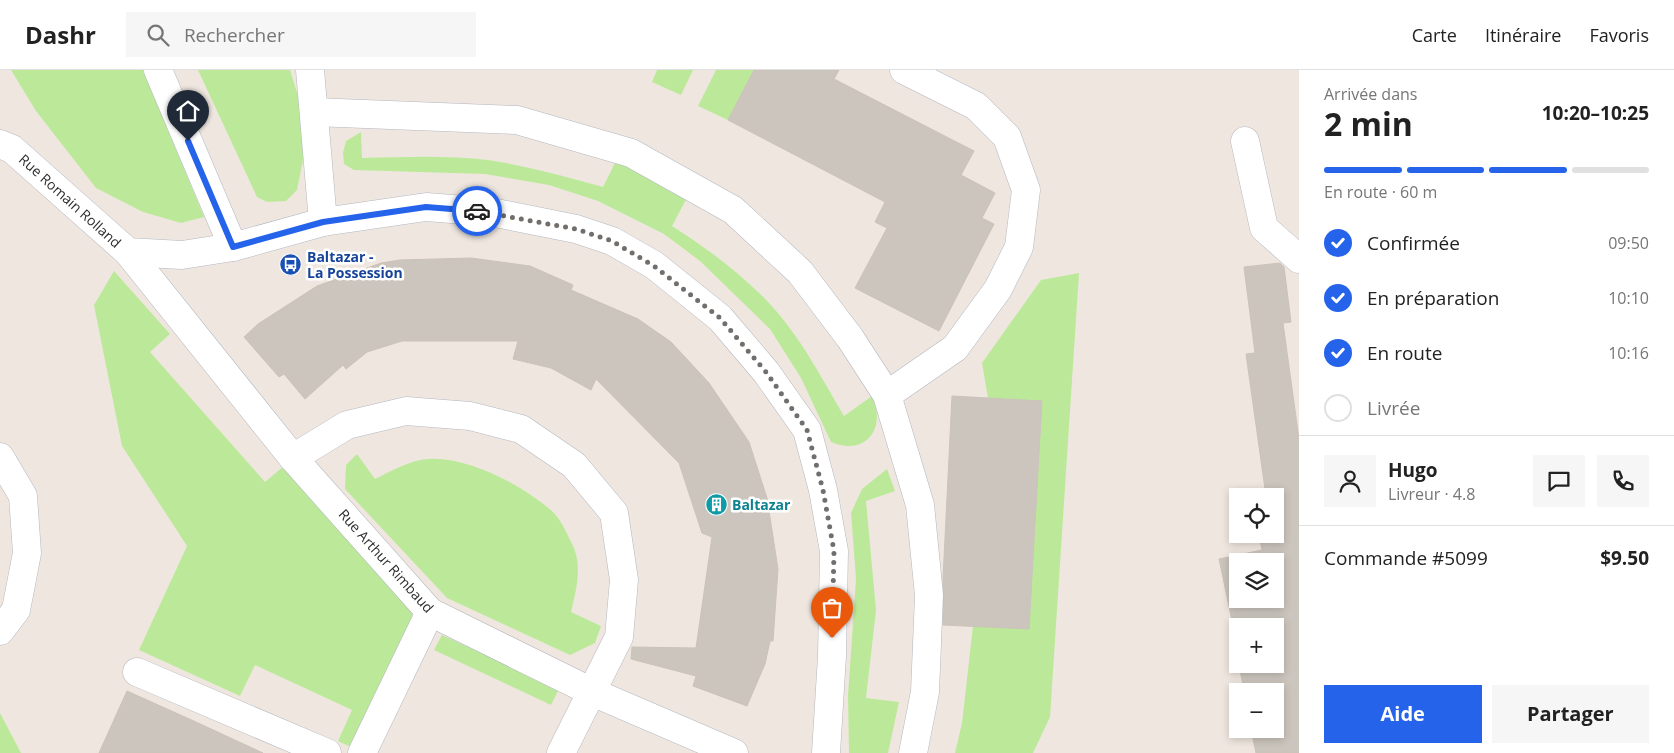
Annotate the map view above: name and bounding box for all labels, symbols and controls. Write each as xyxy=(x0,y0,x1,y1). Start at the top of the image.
search box xyxy=(126,12,476,57)
text: Dashr xyxy=(25,18,96,51)
icon: search xyxy=(144,21,172,49)
text: Rechercher xyxy=(184,22,285,48)
text: Carte xyxy=(1412,23,1457,47)
text: Itinéraire xyxy=(1485,23,1561,47)
text: Favoris xyxy=(1589,23,1649,47)
text: Arrivée dans xyxy=(1324,83,1417,105)
pin xyxy=(167,90,209,141)
icon: home xyxy=(174,97,202,125)
text: 10:20–10:25 xyxy=(1542,100,1649,126)
text: 2 min xyxy=(1324,102,1413,145)
street label: Rue Romain Rolland xyxy=(15,150,126,252)
text: En route · 60 m xyxy=(1324,181,1437,203)
courier xyxy=(452,186,502,236)
icon: car xyxy=(463,197,491,225)
icon: check xyxy=(1324,229,1352,257)
text: Confirmée xyxy=(1367,230,1460,256)
text: 09:50 xyxy=(1608,232,1649,254)
place label: Baltazar - La Possession xyxy=(307,247,403,282)
bus stop icon: Baltazar - La Possession xyxy=(279,253,303,277)
icon: check xyxy=(1324,284,1352,312)
text: En préparation xyxy=(1367,285,1499,311)
text: 10:10 xyxy=(1608,287,1649,309)
icon: check xyxy=(1324,339,1352,367)
text: En route xyxy=(1367,340,1442,366)
text: 10:16 xyxy=(1608,342,1649,364)
text: Livrée xyxy=(1367,395,1420,421)
button: person xyxy=(1324,455,1376,507)
button: chat xyxy=(1533,455,1585,507)
button: phone xyxy=(1597,455,1649,507)
text: Hugo xyxy=(1388,457,1438,483)
text: Livreur · 4.8 xyxy=(1388,483,1475,505)
map controls xyxy=(1229,488,1284,738)
button: locate xyxy=(1229,488,1284,543)
building icon: Baltazar xyxy=(704,493,728,517)
place label: Baltazar xyxy=(732,495,791,514)
street label: Rue Arthur Rimbaud xyxy=(335,505,438,617)
text: Commande #5099 xyxy=(1324,545,1488,571)
text: $9.50 xyxy=(1600,545,1649,571)
button: layers xyxy=(1229,553,1284,608)
pin xyxy=(811,587,853,638)
icon: bag xyxy=(818,594,846,622)
button: + xyxy=(1229,618,1284,673)
button: − xyxy=(1229,683,1284,738)
button: Aide xyxy=(1324,685,1482,743)
button: Partager xyxy=(1492,685,1649,743)

